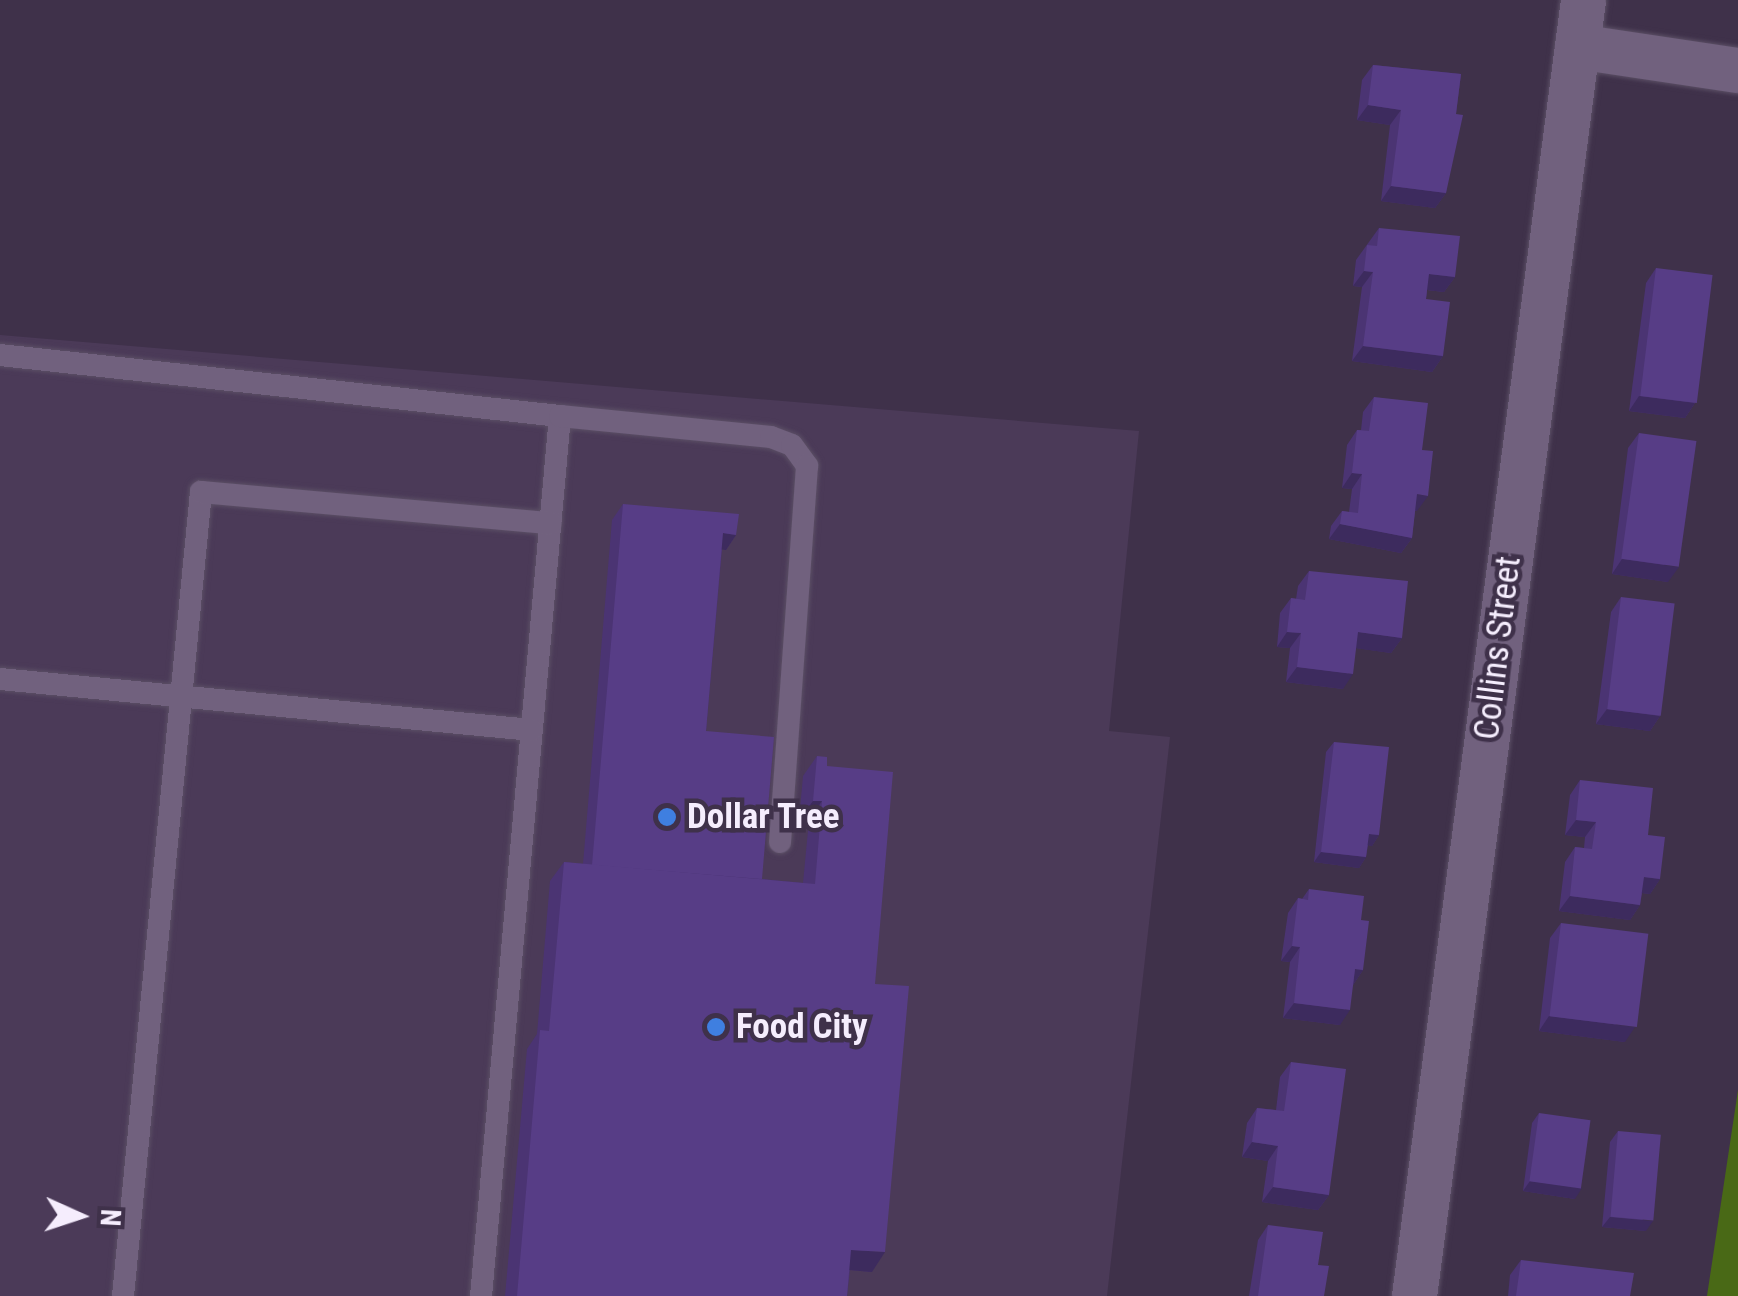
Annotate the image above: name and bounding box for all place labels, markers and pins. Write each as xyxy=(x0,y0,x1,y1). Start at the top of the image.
place label: Dollar Tree xyxy=(687,796,841,838)
marker: Dollar Tree xyxy=(656,806,678,828)
place label: Food City xyxy=(736,1006,868,1048)
marker: Food City xyxy=(705,1016,727,1038)

